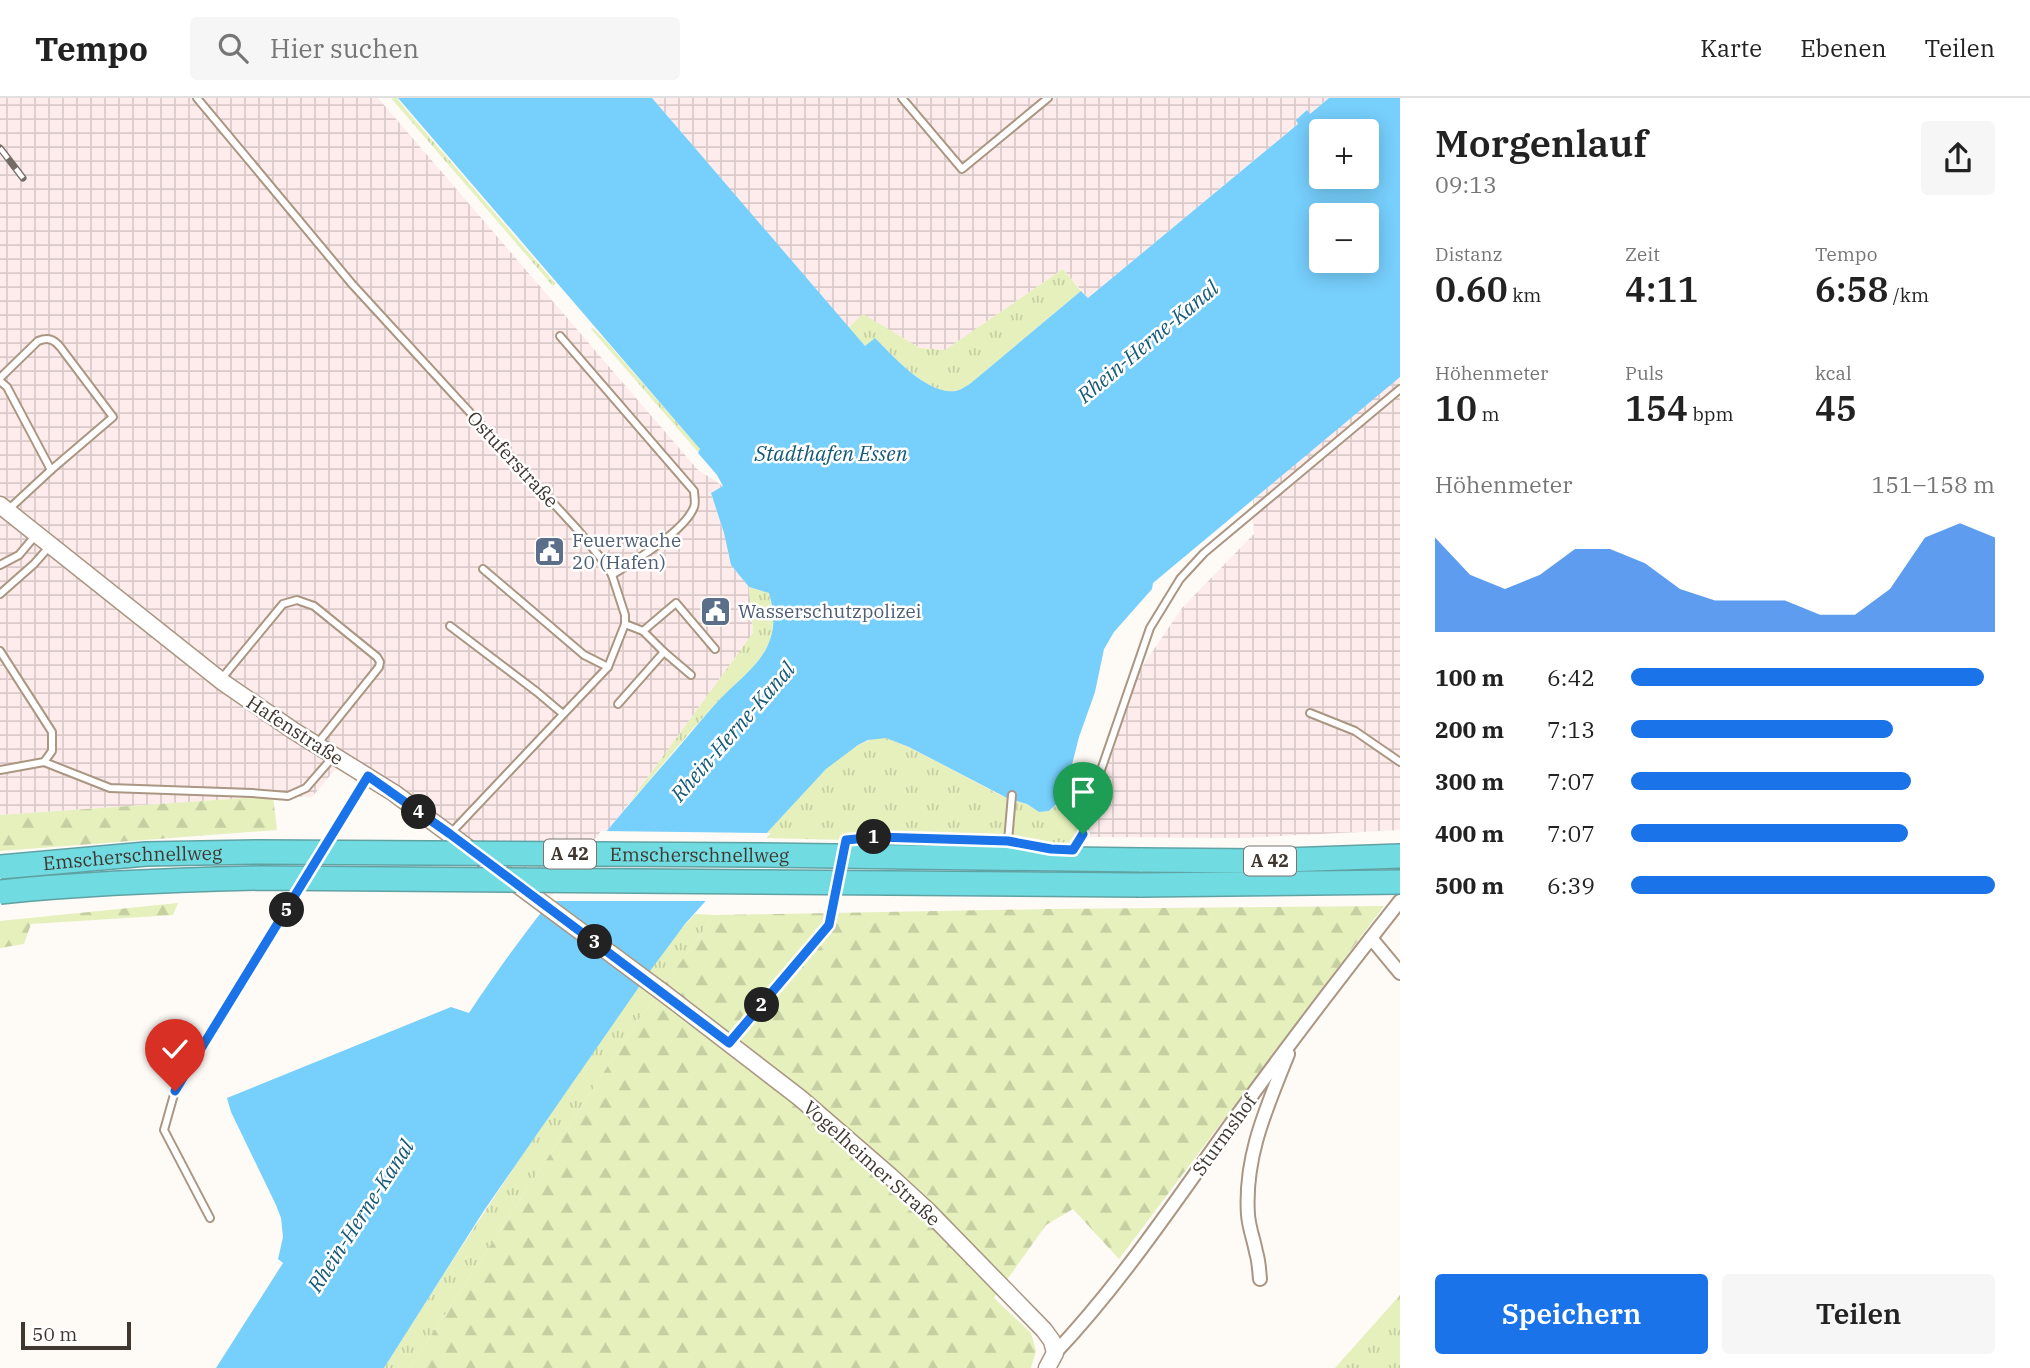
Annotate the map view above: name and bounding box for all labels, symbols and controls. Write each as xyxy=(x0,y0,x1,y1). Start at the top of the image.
search box xyxy=(190,17,680,80)
text: Tempo xyxy=(35,27,148,70)
icon: search xyxy=(214,29,252,67)
text: Hier suchen xyxy=(270,31,419,65)
text: Karte xyxy=(1700,32,1762,64)
text: Ebenen xyxy=(1800,32,1887,64)
text: Teilen xyxy=(1925,32,1995,64)
text: Morgenlauf xyxy=(1435,118,1648,167)
map controls xyxy=(1309,119,1379,273)
button: + xyxy=(1309,119,1379,189)
button: share xyxy=(1921,121,1995,195)
text: 09:13 xyxy=(1435,169,1497,199)
button: − xyxy=(1309,203,1379,273)
text: Distanz xyxy=(1435,242,1502,266)
text: Zeit xyxy=(1625,242,1660,266)
text: Tempo xyxy=(1815,242,1877,266)
text: 0.60 xyxy=(1435,266,1508,312)
text: 4:11 xyxy=(1625,266,1698,312)
text: 6:58 xyxy=(1815,266,1888,312)
water label: Rhein-Herne-Kanal xyxy=(1070,273,1225,409)
text: km xyxy=(1508,283,1541,307)
text: /km xyxy=(1888,283,1929,307)
text: Höhenmeter xyxy=(1435,361,1548,385)
text: Puls xyxy=(1625,361,1664,385)
text: kcal xyxy=(1815,361,1852,385)
text: 10 xyxy=(1435,385,1477,431)
text: 154 xyxy=(1625,385,1688,431)
text: 45 xyxy=(1815,385,1857,431)
text: m xyxy=(1477,402,1500,426)
text: bpm xyxy=(1688,402,1734,426)
street label: Ostuferstraße xyxy=(462,406,564,512)
water label: Stadthafen Essen xyxy=(753,439,908,467)
text: Höhenmeter xyxy=(1435,469,1572,499)
text: 151–158 m xyxy=(1871,469,1995,499)
place label: Feuerwache 20 (Hafen) xyxy=(572,528,681,574)
public building icon: Feuerwache 20 (Hafen) xyxy=(532,534,566,568)
public building icon: Wasserschutzpolizei xyxy=(698,594,732,628)
place label: Wasserschutzpolizei xyxy=(738,599,922,623)
water label: Rhein-Herne-Kanal xyxy=(663,655,801,808)
text: 100 m xyxy=(1435,662,1504,692)
text: 6:42 xyxy=(1547,662,1595,692)
street label: Hafenstraße xyxy=(242,690,348,770)
text: 200 m xyxy=(1435,714,1504,744)
text: 7:13 xyxy=(1547,714,1595,744)
pin xyxy=(1053,762,1113,834)
text: 300 m xyxy=(1435,766,1504,796)
text: 7:07 xyxy=(1547,766,1595,796)
icon: arrive xyxy=(1064,773,1102,811)
pin: 4 xyxy=(402,794,436,830)
text: 4 xyxy=(413,799,424,823)
text: 400 m xyxy=(1435,818,1504,848)
text: 7:07 xyxy=(1547,818,1595,848)
pin: 1 xyxy=(856,820,892,854)
text: 1 xyxy=(868,824,879,848)
road number: A 42 xyxy=(544,840,596,868)
street label: Emscherschnellweg xyxy=(42,841,223,875)
street label: Emscherschnellweg xyxy=(609,842,790,867)
road number: A 42 xyxy=(1244,846,1296,876)
text: 500 m xyxy=(1435,870,1504,900)
text: 6:39 xyxy=(1547,870,1595,900)
pin: 5 xyxy=(270,892,304,928)
text: 5 xyxy=(281,897,292,921)
pin: 3 xyxy=(578,924,612,960)
text: 3 xyxy=(589,929,600,953)
pin: 2 xyxy=(744,988,780,1023)
text: 2 xyxy=(756,992,767,1016)
pin xyxy=(145,1019,205,1091)
icon: check xyxy=(156,1030,194,1068)
street label: Sturmshof xyxy=(1187,1089,1262,1180)
street label: Vogelheimer Straße xyxy=(798,1095,946,1231)
water label: Rhein-Herne-Kanal xyxy=(300,1133,420,1298)
button: Speichern xyxy=(1435,1274,1708,1354)
button: Teilen xyxy=(1722,1274,1995,1354)
scale bar xyxy=(21,1319,131,1351)
text: 50 m xyxy=(32,1322,77,1346)

